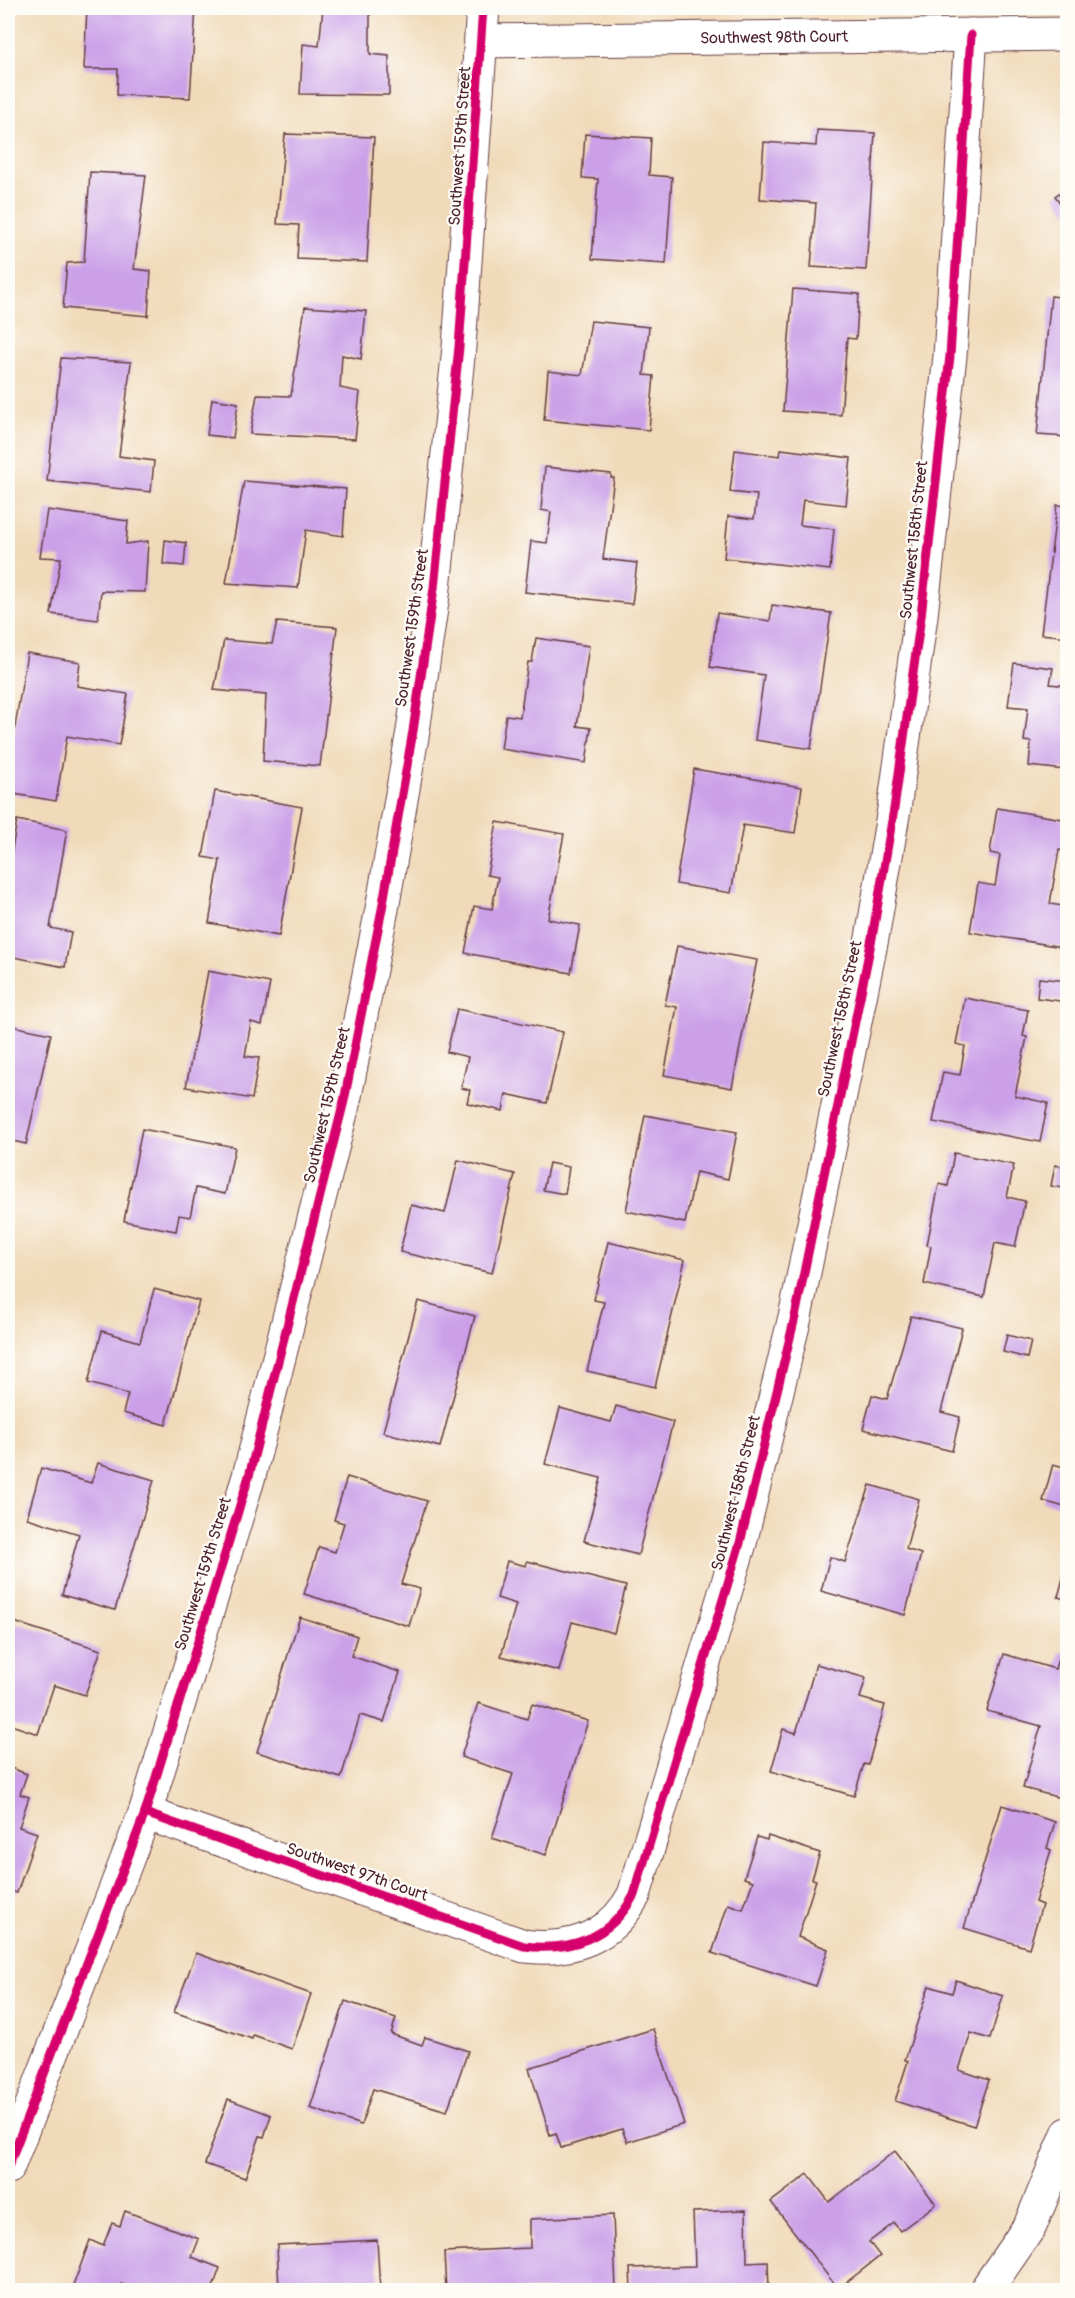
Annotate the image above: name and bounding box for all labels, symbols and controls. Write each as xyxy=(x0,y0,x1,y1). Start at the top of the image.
street label: Southwest 98th Court xyxy=(700,27,849,48)
street label: Southwest 159th Street xyxy=(444,65,476,226)
street label: Southwest 158th Street xyxy=(896,459,932,620)
street label: Southwest 159th Street xyxy=(391,547,433,708)
street label: Southwest 158th Street xyxy=(814,938,866,1099)
street label: Southwest 159th Street xyxy=(299,1024,355,1185)
street label: Southwest 158th Street xyxy=(707,1413,765,1573)
street label: Southwest 159th Street xyxy=(170,1494,236,1653)
street label: Southwest 97th Court xyxy=(284,1838,431,1906)

